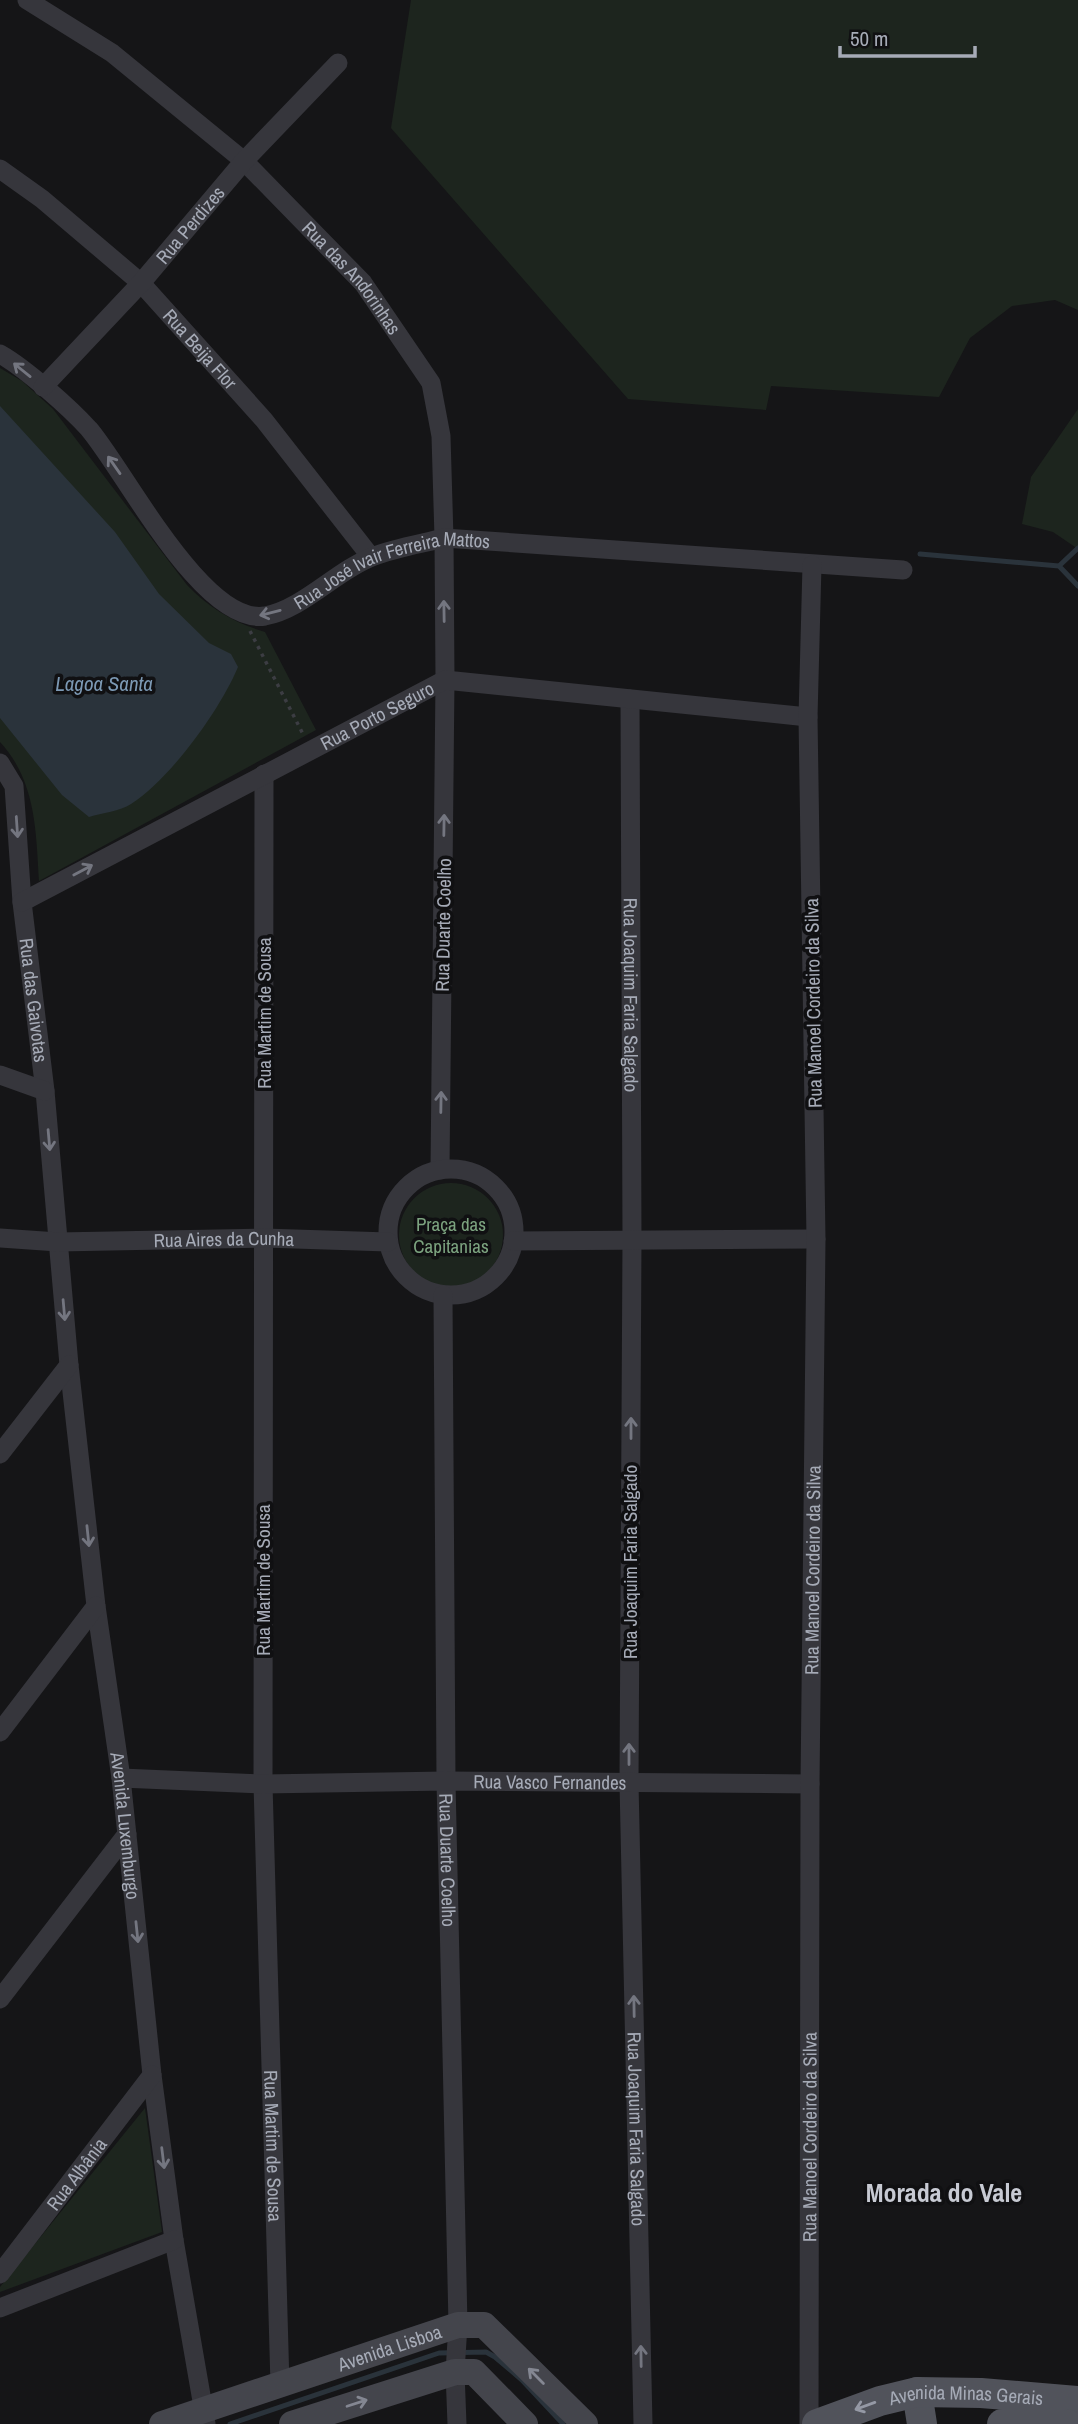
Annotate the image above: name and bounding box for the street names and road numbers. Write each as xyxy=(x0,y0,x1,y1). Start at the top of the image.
street label: Rua Perdizes xyxy=(150,180,231,269)
street label: Rua das Andorinhas xyxy=(297,215,407,340)
street label: Rua Beija Flor xyxy=(157,303,244,395)
street label: Rua José Ivair Ferreira Mattos xyxy=(289,525,491,616)
street label: Rua Porto Seguro xyxy=(316,675,438,756)
street label: Rua Duarte Coelho xyxy=(429,858,457,992)
street label: Rua Joaquim Faria Salgado xyxy=(618,898,644,1092)
street label: Rua Manoel Cordeiro da Silva xyxy=(798,898,828,1108)
street label: Rua das Gaivotas xyxy=(13,937,54,1064)
street label: Rua Martim de Sousa xyxy=(251,937,277,1089)
street label: Rua Aires da Cunha xyxy=(153,1225,295,1253)
street label: Rua Joaquim Faria Salgado xyxy=(617,1465,643,1659)
street label: Rua Manoel Cordeiro da Silva xyxy=(798,1465,827,1675)
street label: Rua Martim de Sousa xyxy=(250,1504,276,1656)
street label: Avenida Luxemburgo xyxy=(104,1749,147,1901)
street label: Rua Vasco Fernandes xyxy=(473,1768,627,1795)
street label: Rua Duarte Coelho xyxy=(433,1793,462,1927)
street label: Rua Joaquim Faria Salgado xyxy=(621,2031,652,2226)
street label: Rua Manoel Cordeiro da Silva xyxy=(796,2032,823,2242)
street label: Rua Martim de Sousa xyxy=(258,2070,288,2222)
street label: Rua Albânia xyxy=(40,2132,113,2216)
street label: Avenida Lisboa xyxy=(333,2318,445,2378)
street label: Avenida Minas Gerais xyxy=(885,2379,1044,2412)

